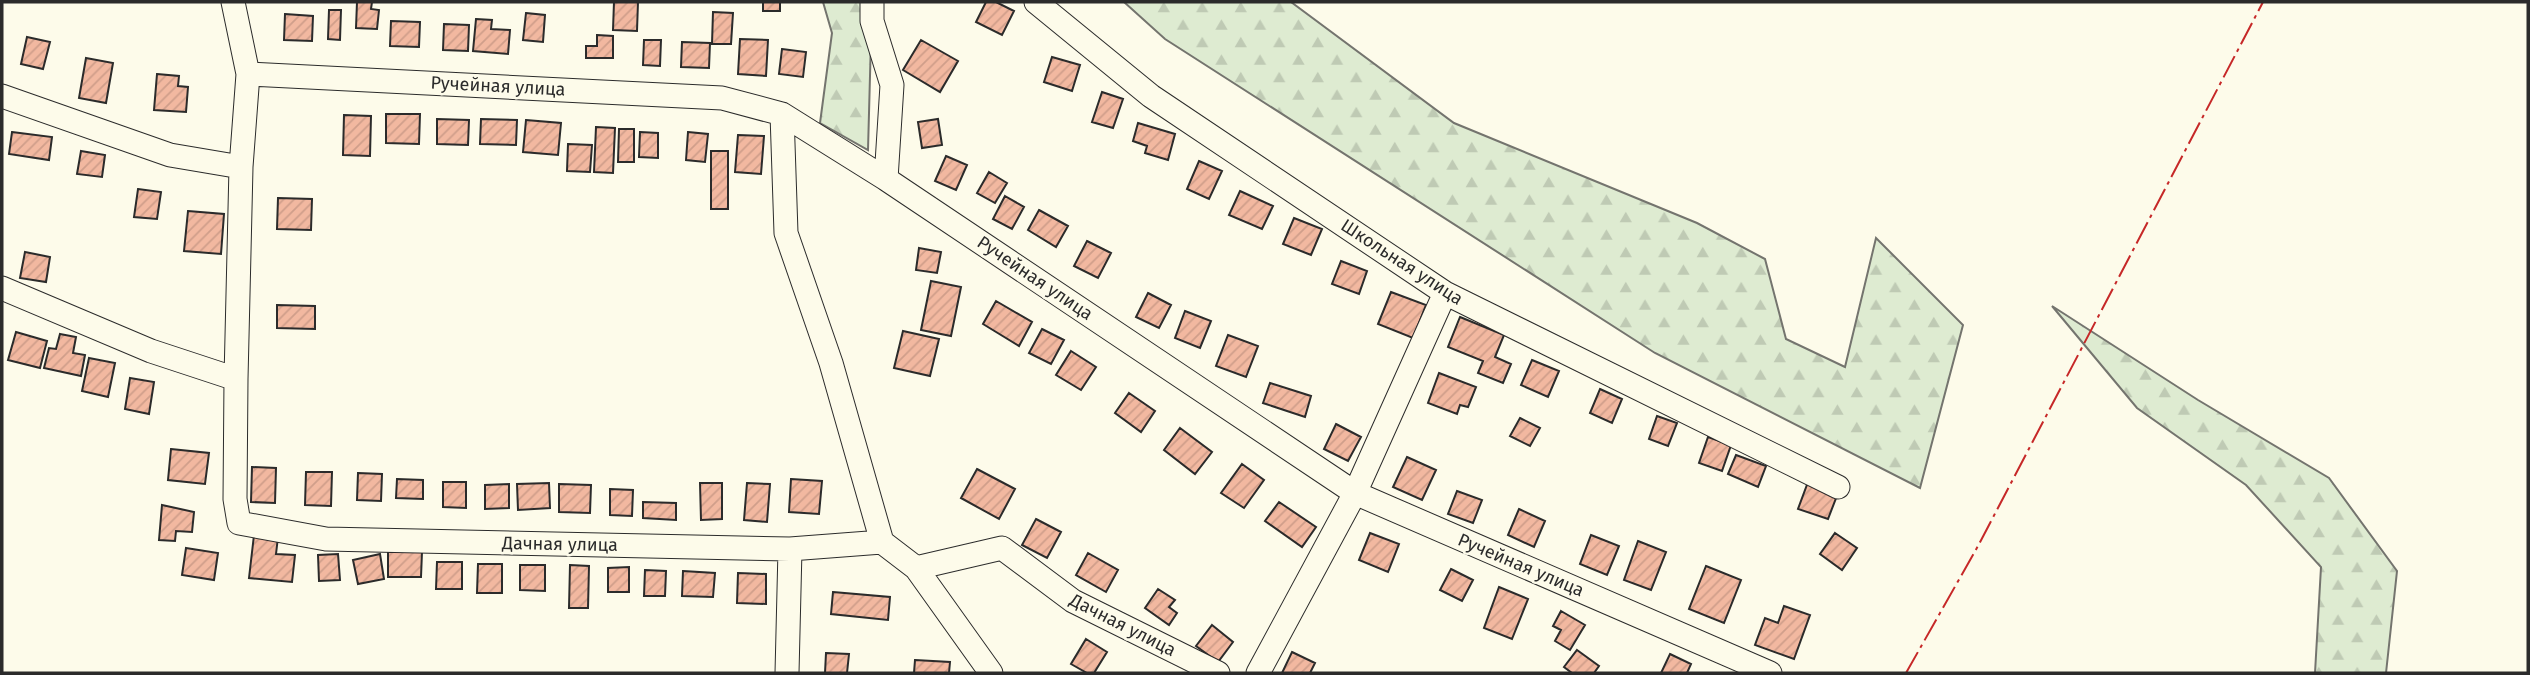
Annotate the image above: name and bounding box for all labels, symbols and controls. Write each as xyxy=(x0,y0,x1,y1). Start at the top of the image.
street label: Ручейная улица xyxy=(430,71,566,101)
street label: Школьная улица xyxy=(1337,214,1467,310)
street label: Ручейная улица xyxy=(973,231,1097,325)
street label: Ручейная улица xyxy=(1455,528,1587,602)
street label: Дачная улица xyxy=(501,532,618,556)
street label: Дачная улица xyxy=(1065,588,1180,661)

